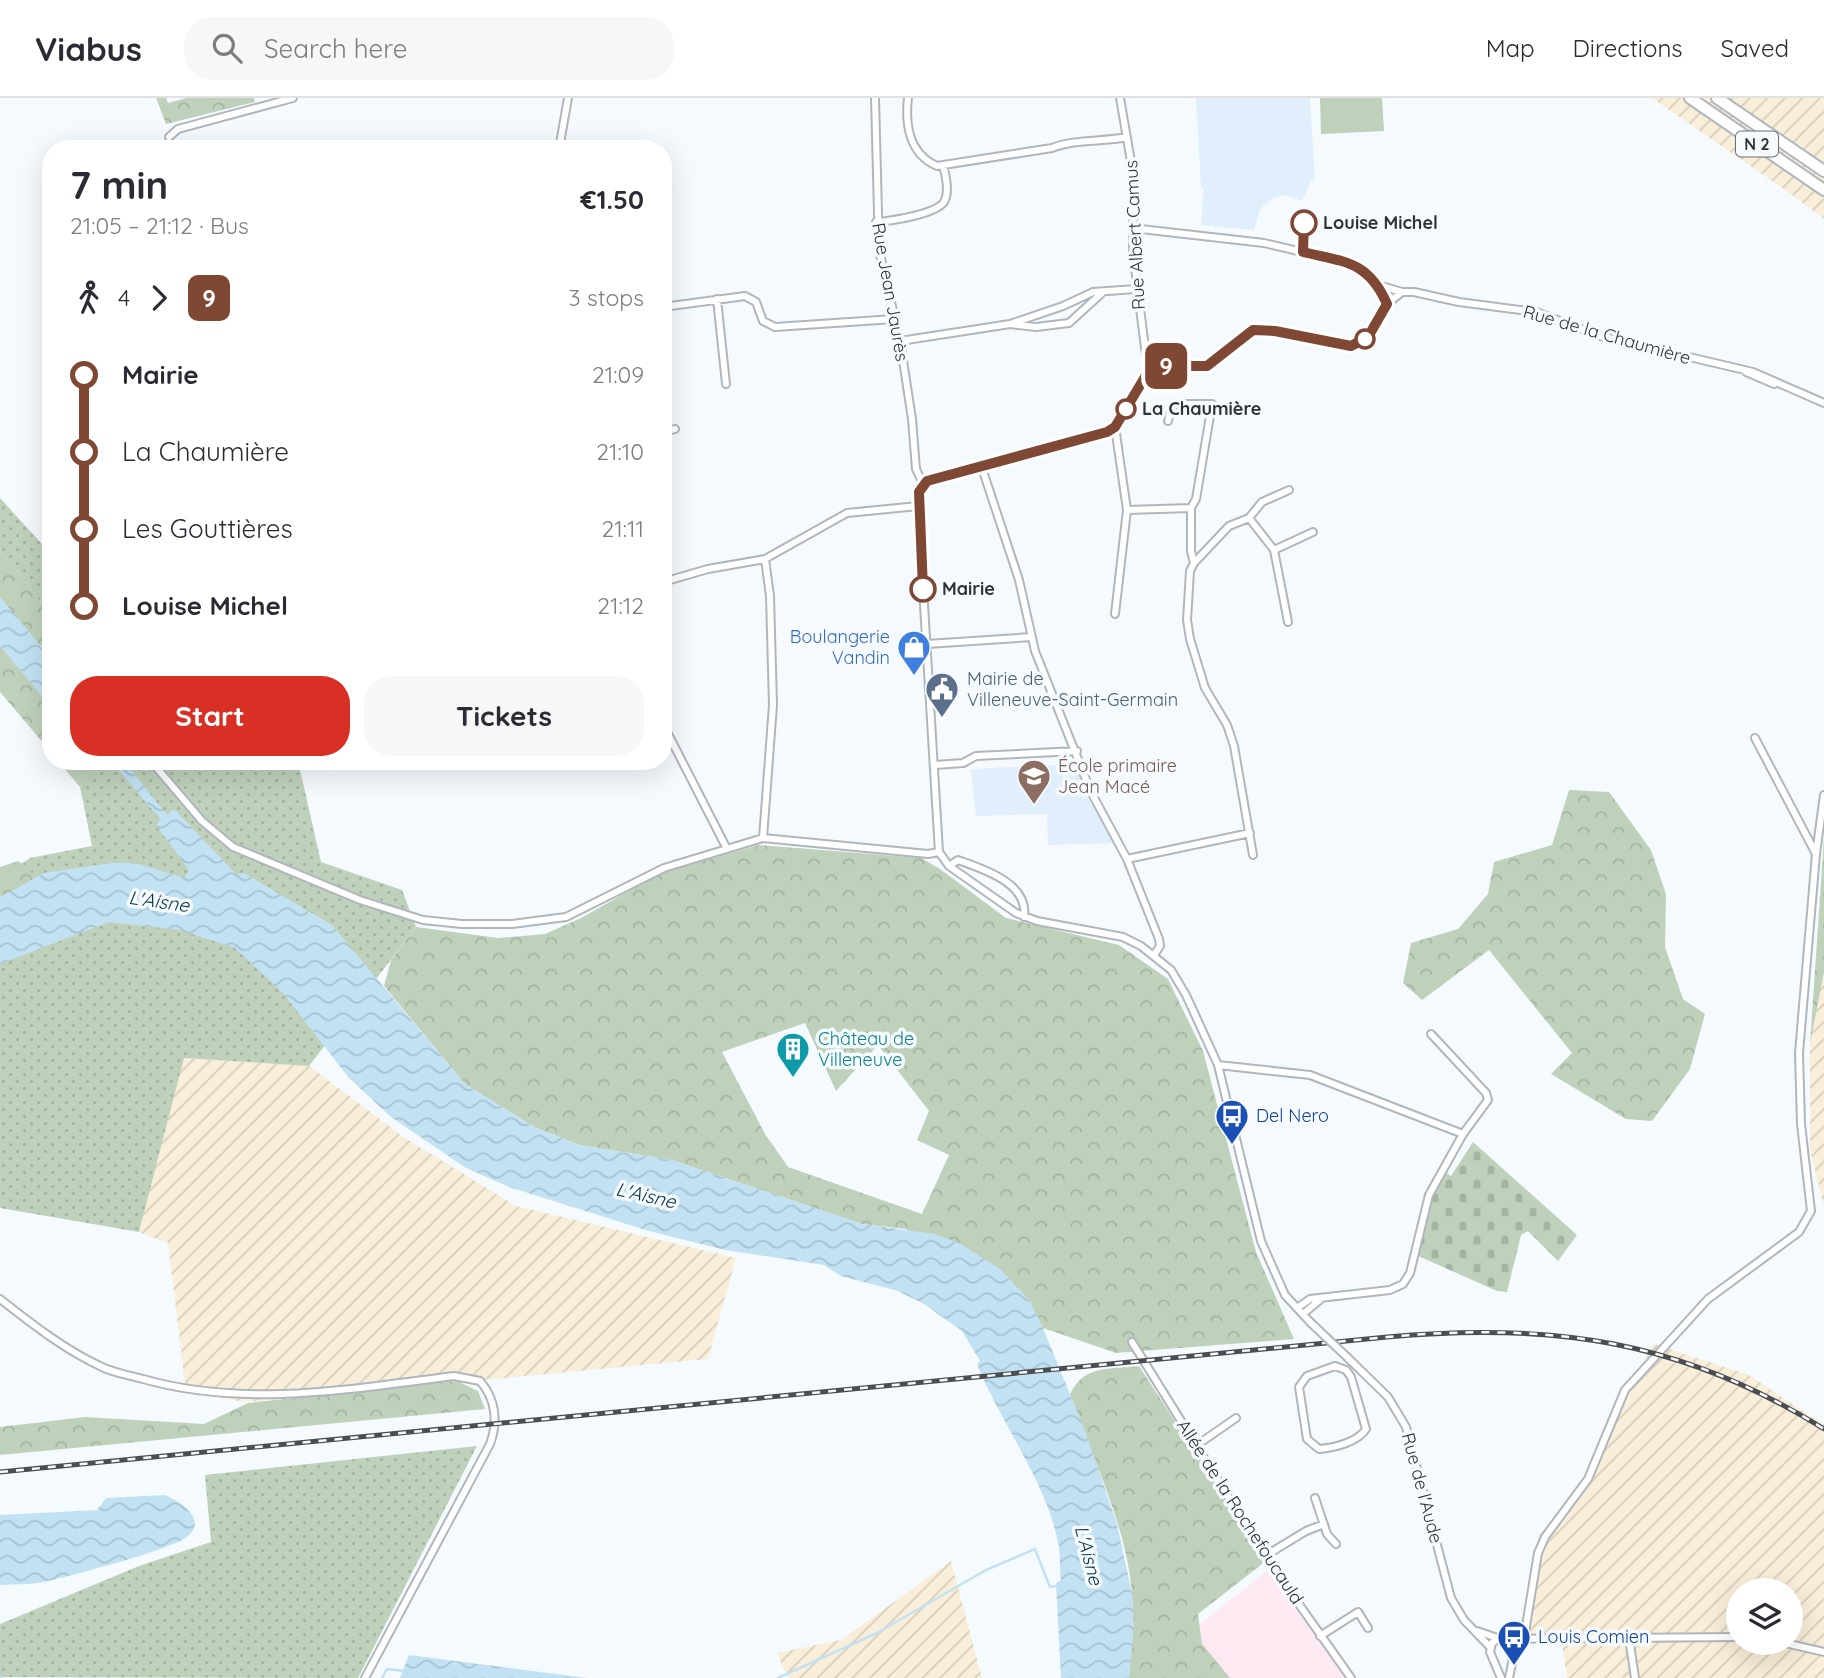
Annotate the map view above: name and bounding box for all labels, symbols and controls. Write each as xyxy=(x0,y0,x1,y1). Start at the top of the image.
search box xyxy=(184,17,674,80)
text: Viabus xyxy=(35,28,142,69)
icon: search xyxy=(208,29,246,67)
text: Search here xyxy=(264,32,407,65)
text: Map xyxy=(1486,33,1535,63)
text: Directions xyxy=(1573,33,1683,63)
text: Saved xyxy=(1721,33,1789,63)
road number: N 2 xyxy=(1736,132,1778,156)
street label: Rue Albert Camus xyxy=(1119,160,1150,310)
text: 7 min xyxy=(70,161,168,209)
text: €1.50 xyxy=(580,183,644,216)
marker: Louise Michel xyxy=(1291,210,1317,236)
text: 21:05 – 21:12 · Bus xyxy=(70,211,249,240)
place label: Louise Michel xyxy=(1323,211,1438,234)
street label: Rue Jean Jaurès xyxy=(867,221,914,363)
icon: walk xyxy=(70,279,108,317)
icon: forward xyxy=(140,279,178,317)
text: 4 xyxy=(118,283,130,312)
text: 9 xyxy=(202,283,216,313)
text: 3 stops xyxy=(569,283,644,312)
street label: Rue de la Chaumière xyxy=(1521,300,1694,369)
unlabelled marker xyxy=(1355,329,1375,349)
line badge: 9 xyxy=(1143,343,1189,389)
text: 9 xyxy=(1159,351,1173,381)
text: Mairie xyxy=(122,358,199,391)
text: 21:09 xyxy=(592,360,644,389)
place label: La Chaumière xyxy=(1142,397,1261,420)
marker: La Chaumière xyxy=(1116,399,1136,419)
text: La Chaumière xyxy=(122,435,289,468)
text: 21:10 xyxy=(596,437,644,466)
text: Les Gouttières xyxy=(122,512,293,545)
text: 21:11 xyxy=(601,514,644,543)
marker: Mairie xyxy=(910,576,936,602)
place label: Mairie xyxy=(942,577,995,600)
text: Louise Michel xyxy=(122,589,288,622)
text: 21:12 xyxy=(597,591,644,620)
place label: Boulangerie Vandin xyxy=(790,625,890,669)
shop icon: Boulangerie Vandin xyxy=(895,628,933,677)
place label: Mairie de Villeneuve-Saint-Germain xyxy=(967,667,1178,711)
public building icon: Mairie de Villeneuve-Saint-Germain xyxy=(923,670,961,719)
button: Start xyxy=(70,676,350,756)
button: Tickets xyxy=(364,676,644,756)
place label: École primaire Jean Macé xyxy=(1058,754,1177,798)
school or university icon: École primaire Jean Macé xyxy=(1015,757,1053,806)
water label: L'Aisne xyxy=(127,885,192,917)
place label: Château de Villeneuve xyxy=(818,1027,914,1071)
building icon: Château de Villeneuve xyxy=(774,1030,812,1079)
bus stop icon: Del Nero xyxy=(1213,1097,1251,1146)
place label: Del Nero xyxy=(1256,1104,1329,1127)
water label: L'Aisne xyxy=(614,1176,680,1214)
street label: Allée de la Rochefoucauld xyxy=(1172,1415,1309,1608)
street label: Rue de l'Aude xyxy=(1397,1430,1448,1546)
water label: L'Aisne xyxy=(1070,1523,1109,1589)
map controls xyxy=(1726,1578,1803,1655)
button: layers xyxy=(1726,1578,1803,1655)
bus stop icon: Louis Comien xyxy=(1495,1618,1533,1667)
place label: Louis Comien xyxy=(1538,1625,1649,1648)

